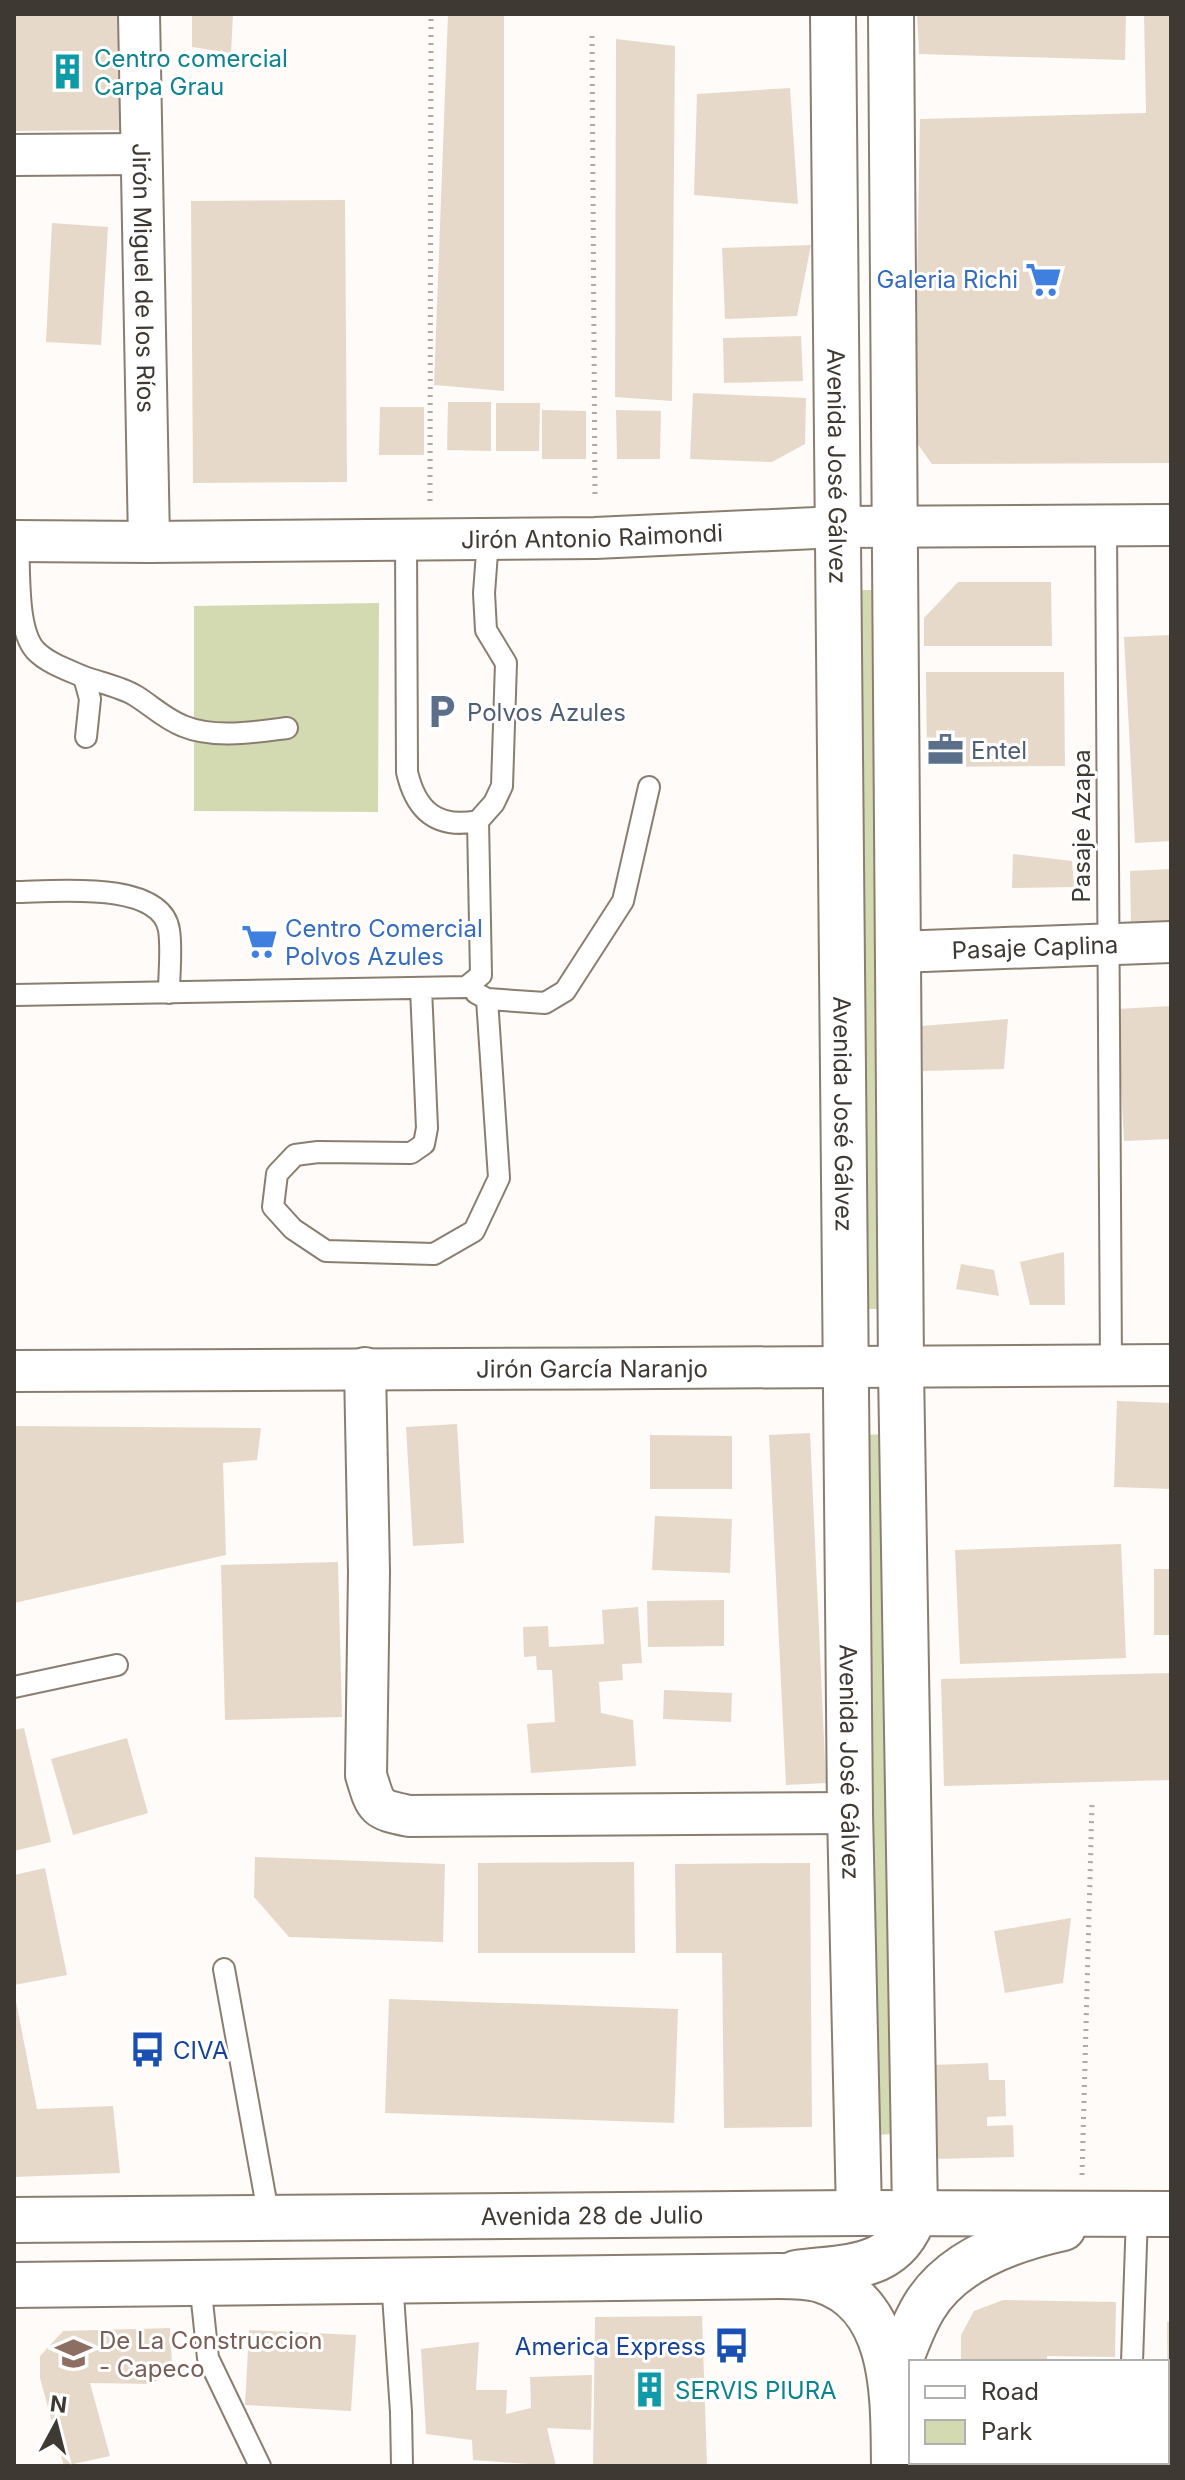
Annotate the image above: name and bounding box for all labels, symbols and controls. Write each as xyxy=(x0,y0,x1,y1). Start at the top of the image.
place label: Centro comercial Carpa Grau xyxy=(94,44,288,101)
building icon: Centro comercial Carpa Grau xyxy=(49,53,87,91)
street label: Jirón Miguel de los Ríos xyxy=(127,143,161,413)
supermarket icon: Galeria Richi xyxy=(1025,260,1063,298)
place label: Galeria Richi xyxy=(876,265,1018,294)
street label: Avenida José Gálvez xyxy=(822,348,853,584)
street label: Jirón Antonio Raimondi xyxy=(461,518,724,554)
parking icon: Polvos Azules xyxy=(422,693,460,731)
place label: Polvos Azules xyxy=(467,698,626,727)
office icon: Entel xyxy=(926,731,964,769)
place label: Entel xyxy=(971,736,1027,765)
street label: Pasaje Azapa xyxy=(1067,749,1096,903)
place label: Centro Comercial Polvos Azules xyxy=(285,914,483,971)
supermarket icon: Centro Comercial Polvos Azules xyxy=(240,923,278,961)
street label: Pasaje Caplina xyxy=(951,929,1119,964)
street label: Avenida José Gálvez xyxy=(828,996,859,1232)
street label: Jirón García Naranjo xyxy=(476,1354,708,1383)
street label: Avenida José Gálvez xyxy=(834,1644,866,1880)
bus stop icon: CIVA xyxy=(128,2031,166,2069)
place label: CIVA xyxy=(173,2036,228,2065)
street label: Avenida 28 de Julio xyxy=(481,2200,703,2231)
place label: De La Construccion - Capeco xyxy=(99,2326,323,2383)
bus stop icon: America Express xyxy=(713,2327,751,2365)
place label: America Express xyxy=(515,2332,706,2361)
school or university icon: De La Construccion - Capeco xyxy=(54,2335,92,2373)
legend xyxy=(909,2360,1169,2464)
building icon: SERVIS PIURA xyxy=(630,2371,668,2409)
place label: SERVIS PIURA xyxy=(675,2376,837,2405)
text: Road xyxy=(981,2377,1039,2406)
north arrow xyxy=(16,2384,96,2464)
text: N xyxy=(49,2390,68,2418)
text: Park xyxy=(981,2417,1032,2446)

